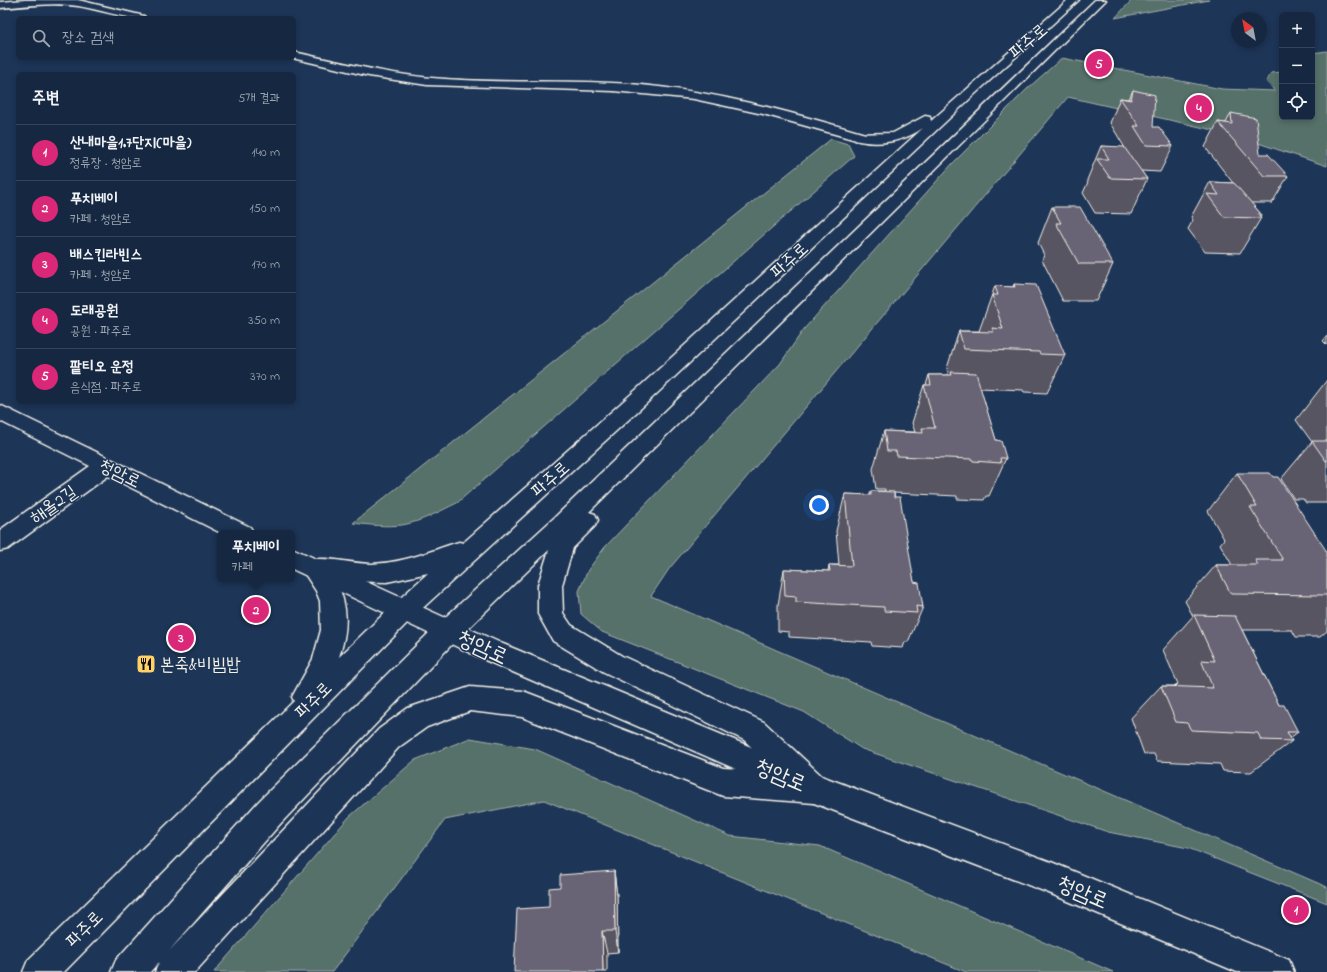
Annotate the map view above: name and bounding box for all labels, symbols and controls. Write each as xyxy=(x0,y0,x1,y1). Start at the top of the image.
north arrow xyxy=(1231,12,1267,48)
map controls xyxy=(1279,12,1315,120)
button: + xyxy=(1279,12,1315,48)
search box xyxy=(16,16,296,60)
street label: 파주로 xyxy=(1004,18,1054,67)
icon: search xyxy=(30,27,52,49)
text: 장소 검색 xyxy=(62,27,114,49)
button: − xyxy=(1279,48,1315,84)
pin: 5 xyxy=(1086,49,1112,79)
button: locate xyxy=(1279,84,1315,120)
text: 주변 xyxy=(32,86,59,111)
text: 5개 결과 xyxy=(238,89,280,108)
pin: 4 xyxy=(1186,93,1212,123)
text: 산내마을1.7단지(마을) xyxy=(70,132,191,154)
text: 1 xyxy=(43,143,47,162)
text: 140 m xyxy=(252,143,280,162)
text: 정류장 · 청암로 xyxy=(70,154,142,173)
text: 푸치베이 xyxy=(70,188,118,210)
text: 2 xyxy=(42,199,48,218)
text: 150 m xyxy=(249,199,280,218)
text: 카페 · 청암로 xyxy=(70,210,132,229)
street label: 파주로 xyxy=(766,237,815,286)
text: 배스킨라빈스 xyxy=(70,244,142,266)
text: 3 xyxy=(42,255,48,274)
text: 170 m xyxy=(252,255,280,274)
text: 카페 · 청암로 xyxy=(70,266,132,285)
text: 도래공원 xyxy=(70,300,118,322)
text: 4 xyxy=(42,311,48,330)
text: 350 m xyxy=(248,311,280,330)
text: 공원 · 파주로 xyxy=(70,322,132,341)
text: 팥티오 운정 xyxy=(70,356,134,378)
text: 5 xyxy=(41,367,49,386)
text: 370 m xyxy=(250,367,280,386)
text: 음식점 · 파주로 xyxy=(70,378,142,397)
street label: 청암로 xyxy=(94,454,144,496)
street label: 파주로 xyxy=(526,456,576,505)
street label: 해올2길 xyxy=(25,480,83,531)
your location xyxy=(809,495,829,515)
popup xyxy=(217,530,295,582)
text: 푸치베이 xyxy=(232,536,280,558)
text: 카페 xyxy=(232,558,253,577)
pin: 2 xyxy=(243,595,269,625)
pin: 3 xyxy=(168,623,194,653)
street label: 청암로 xyxy=(451,623,513,674)
restaurant icon: 본죽&비빔밥 xyxy=(135,653,157,675)
place label: 본죽&비빔밥 xyxy=(160,653,241,679)
street label: 파주로 xyxy=(290,677,339,726)
street label: 청암로 xyxy=(749,752,811,802)
street label: 청암로 xyxy=(1051,869,1113,919)
pin: 1 xyxy=(1283,895,1309,925)
street label: 파주로 xyxy=(61,906,110,955)

